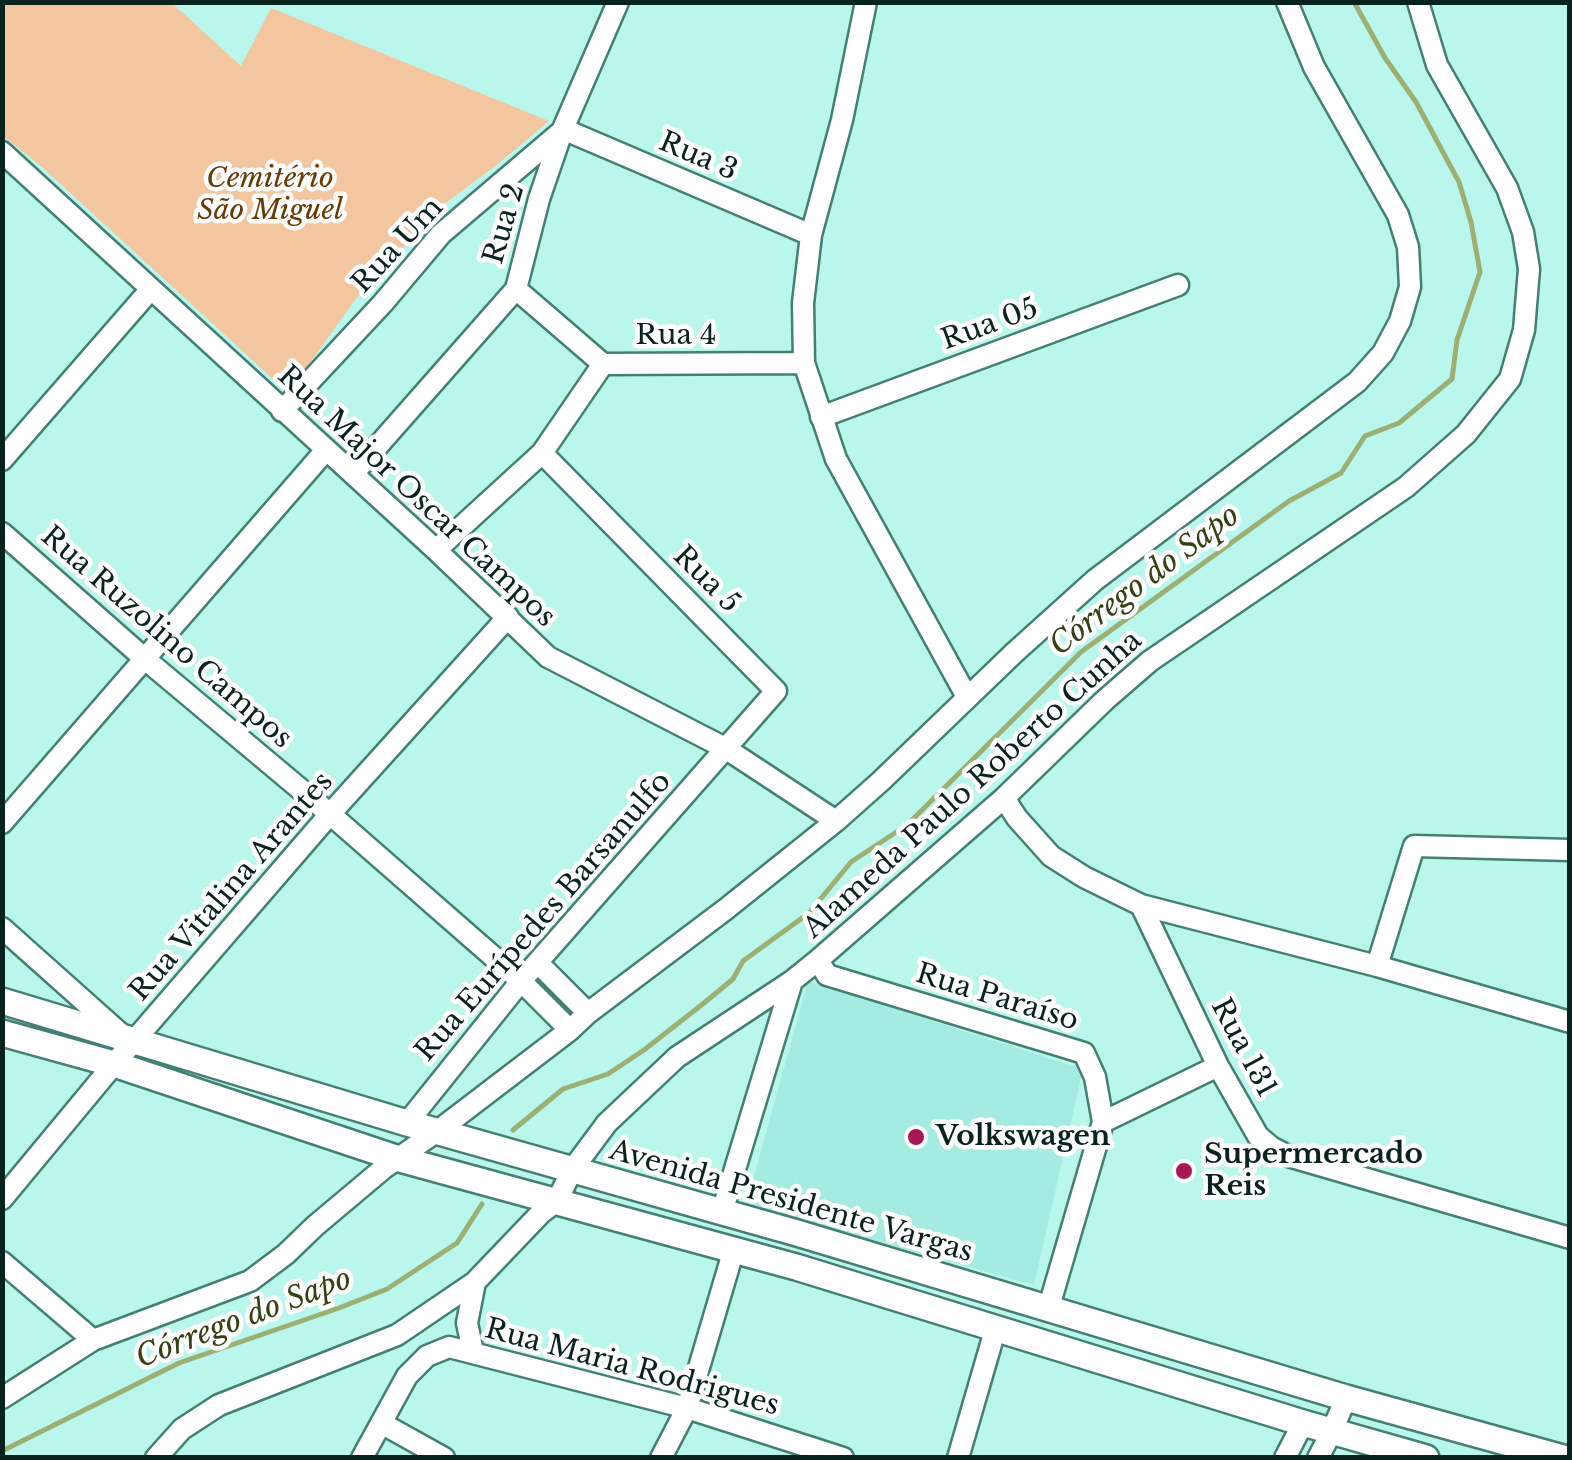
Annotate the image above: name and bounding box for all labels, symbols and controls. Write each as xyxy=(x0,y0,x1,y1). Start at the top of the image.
street label: Rua 3 xyxy=(654,126,742,188)
park label: Cemitério São Miguel xyxy=(197,162,343,228)
street label: Rua 2 xyxy=(478,180,532,268)
street label: Rua Um xyxy=(346,192,450,300)
street label: Rua 05 xyxy=(937,292,1043,358)
street label: Rua 4 xyxy=(636,319,716,353)
street label: Rua Major Oscar Campos xyxy=(270,359,562,635)
water label: Córrego do Sapo xyxy=(1043,498,1247,664)
street label: Rua Ruzolino Campos xyxy=(34,520,298,756)
street label: Rua 5 xyxy=(666,540,746,620)
street label: Alameda Paulo Roberto Cunha xyxy=(797,624,1149,946)
street label: Rua Eurípedes Barsanulfo xyxy=(409,765,679,1069)
street label: Rua Vitalina Arantes xyxy=(123,766,341,1008)
street label: Rua Paraíso xyxy=(912,957,1082,1039)
street label: Rua 131 xyxy=(1203,993,1283,1103)
place label: Volkswagen xyxy=(936,1120,1110,1154)
marker: Volkswagen xyxy=(905,1126,927,1148)
street label: Avenida Presidente Vargas xyxy=(605,1134,977,1270)
place label: Supermercado Reis xyxy=(1204,1138,1423,1204)
marker: Supermercado Reis xyxy=(1173,1160,1195,1182)
water label: Córrego do Sapo xyxy=(131,1261,357,1377)
street label: Rua Maria Rodrigues xyxy=(481,1313,783,1423)

